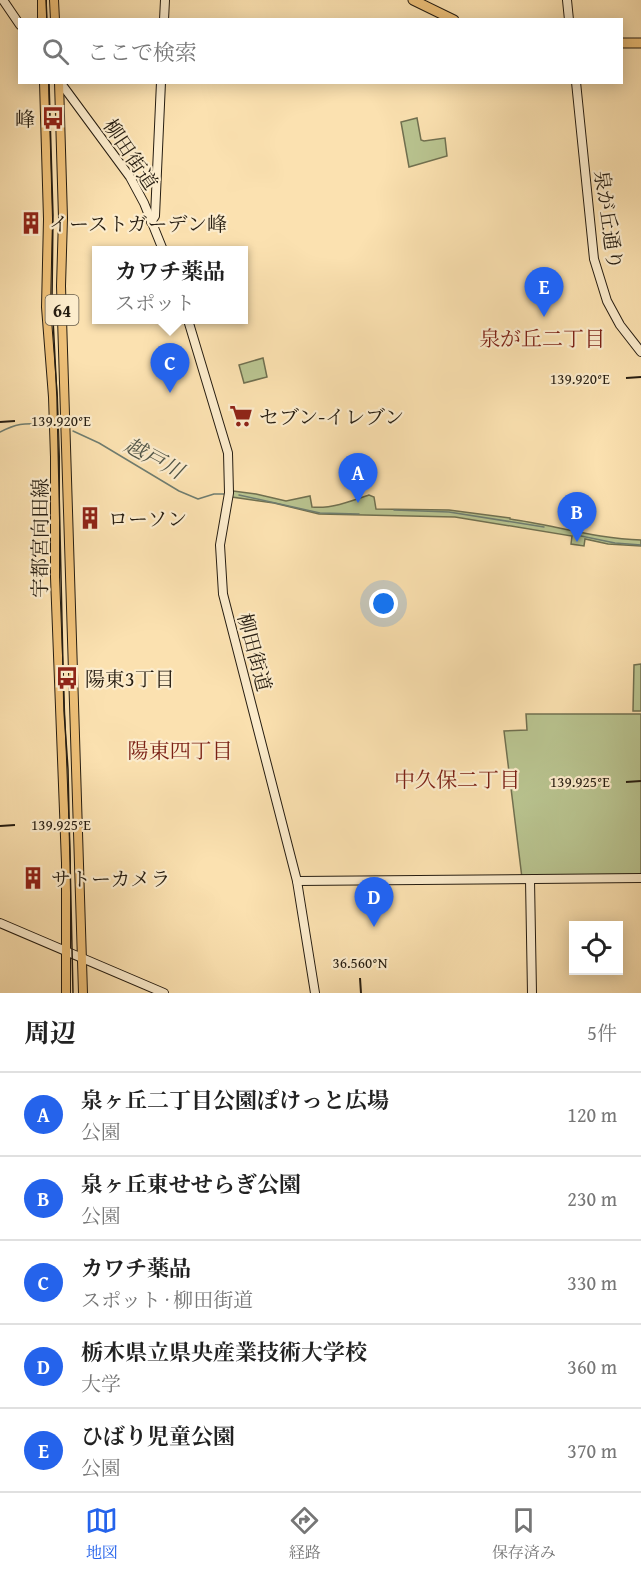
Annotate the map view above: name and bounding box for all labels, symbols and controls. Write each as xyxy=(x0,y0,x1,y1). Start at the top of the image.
search box xyxy=(18,18,623,84)
icon: search xyxy=(39,35,72,68)
text: ここで検索 xyxy=(87,36,197,68)
place label: 峰 xyxy=(15,104,35,133)
bus stop icon: 峰 xyxy=(40,105,66,131)
street label: 柳田街道 xyxy=(97,113,165,195)
street label: 泉が丘通り xyxy=(588,168,630,272)
place label: イーストガーデン峰 xyxy=(49,209,227,238)
building icon: イーストガーデン峰 xyxy=(18,210,44,236)
popup xyxy=(92,246,248,324)
text: カワチ薬品 xyxy=(115,255,225,287)
pin: E xyxy=(524,268,564,317)
text: スポット xyxy=(115,288,195,317)
road number: 64 xyxy=(46,295,78,325)
district label: 泉が丘二丁目 xyxy=(479,323,605,354)
pin: C xyxy=(150,344,190,393)
text: 139.920°E xyxy=(550,368,610,389)
place label: セブン-イレブン xyxy=(259,402,404,431)
supermarket icon: セブン-イレブン xyxy=(228,403,254,429)
text: 139.920°E xyxy=(31,410,91,431)
water label: 越戸川 xyxy=(119,430,191,487)
pin: A xyxy=(338,454,378,503)
street label: 宇都宮向田線 xyxy=(25,478,54,598)
pin: B xyxy=(558,492,596,542)
place label: ローソン xyxy=(108,504,187,533)
building icon: ローソン xyxy=(77,505,103,531)
your location xyxy=(369,589,398,618)
street label: 柳田街道 xyxy=(231,610,279,694)
place label: 陽東3丁目 xyxy=(85,664,175,693)
bus stop icon: 陽東3丁目 xyxy=(54,665,80,691)
district label: 陽東四丁目 xyxy=(128,735,233,766)
district label: 中久保二丁目 xyxy=(394,764,520,795)
text: 139.925°E xyxy=(550,771,610,792)
text: 139.925°E xyxy=(31,814,91,835)
place label: サトーカメラ xyxy=(51,864,171,893)
building icon: サトーカメラ xyxy=(20,865,46,891)
pin: D xyxy=(354,878,394,927)
map controls xyxy=(569,921,623,975)
button: locate xyxy=(569,921,623,975)
text: 36.560°N xyxy=(333,952,388,973)
text: 周辺 xyxy=(24,1013,76,1052)
text: 5件 xyxy=(587,1018,617,1047)
text: 泉ヶ丘二丁目公園ぽけっと広場 xyxy=(81,1084,389,1116)
text: A xyxy=(37,1100,50,1129)
text: 120 m xyxy=(567,1100,617,1129)
text: 公園 xyxy=(81,1117,121,1146)
text: 泉ヶ丘東せせらぎ公園 xyxy=(81,1168,301,1200)
text: B xyxy=(37,1184,50,1213)
text: 230 m xyxy=(567,1184,617,1213)
text: 公園 xyxy=(81,1201,121,1230)
text: カワチ薬品 xyxy=(81,1252,191,1284)
text: C xyxy=(38,1268,49,1297)
text: 330 m xyxy=(567,1268,617,1297)
text: スポット · 柳田街道 xyxy=(81,1285,253,1314)
text: 栃木県立県央産業技術大学校 xyxy=(81,1336,367,1368)
text: D xyxy=(37,1352,50,1381)
text: 360 m xyxy=(567,1352,617,1381)
text: 大学 xyxy=(81,1369,121,1398)
text: ひばり児童公園 xyxy=(81,1420,235,1452)
text: E xyxy=(38,1436,49,1465)
text: 370 m xyxy=(567,1436,617,1465)
text: 公園 xyxy=(81,1453,121,1482)
tab: 地図 xyxy=(85,1504,118,1564)
tab: 経路 xyxy=(288,1504,321,1564)
tab: 保存済み xyxy=(492,1504,556,1564)

